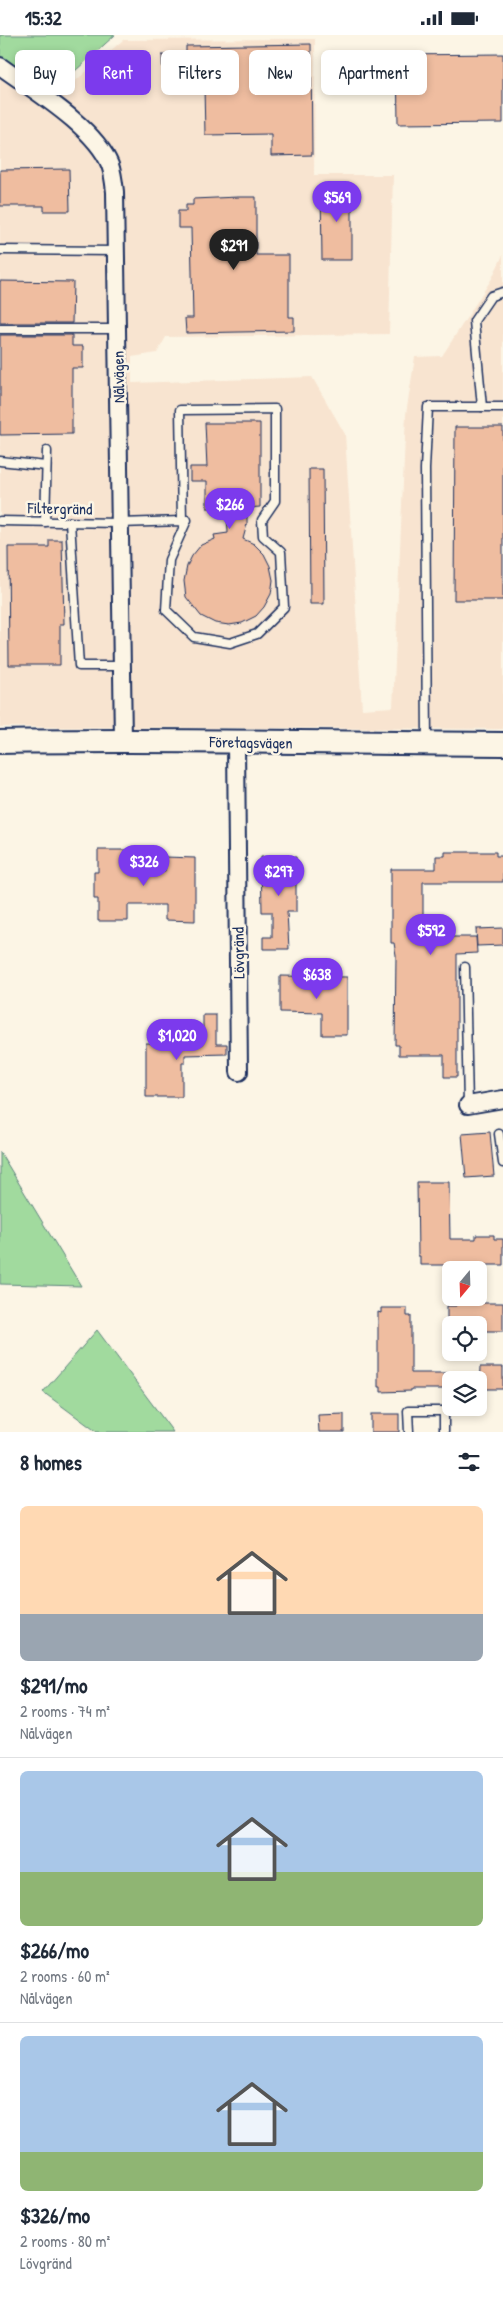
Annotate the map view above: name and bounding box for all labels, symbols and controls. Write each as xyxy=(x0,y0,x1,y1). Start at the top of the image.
text: 15:32 xyxy=(25,5,62,31)
chip: Buy xyxy=(15,50,75,95)
chip: Rent xyxy=(85,50,151,95)
chip: Filters xyxy=(161,50,239,95)
chip: New xyxy=(249,50,311,95)
chip: Apartment xyxy=(321,50,427,95)
pin: $569 xyxy=(307,181,367,223)
text: $569 xyxy=(323,186,351,208)
pin: $291 xyxy=(204,229,264,271)
text: $291 xyxy=(220,234,248,256)
street label: Nålvägen xyxy=(107,351,129,403)
pin: $266 xyxy=(200,487,260,530)
text: $266 xyxy=(216,493,244,515)
street label: Filtergränd xyxy=(26,496,93,520)
street label: Företagsvägen xyxy=(208,730,293,754)
pin: $326 xyxy=(114,845,174,887)
text: $326 xyxy=(129,850,159,872)
pin: $297 xyxy=(249,855,309,897)
text: $297 xyxy=(264,860,294,882)
pin: $592 xyxy=(401,913,461,956)
text: $592 xyxy=(417,919,445,941)
street label: Lövgränd xyxy=(227,927,249,979)
pin: $638 xyxy=(287,957,347,1000)
text: $638 xyxy=(303,963,331,985)
pin: $1,020 xyxy=(136,1019,218,1061)
text: $1,020 xyxy=(158,1024,196,1046)
north arrow xyxy=(442,1261,488,1306)
map controls xyxy=(442,1261,487,1416)
button: locate xyxy=(442,1316,487,1361)
button: layers xyxy=(442,1371,487,1416)
text: 8 homes xyxy=(20,1448,82,1477)
icon: filters xyxy=(455,1448,483,1476)
icon: home xyxy=(207,1538,297,1628)
text: $291/mo xyxy=(20,1671,87,1700)
text: 2 rooms · 74 m² xyxy=(20,1700,110,1722)
text: Nålvägen xyxy=(20,1722,72,1744)
icon: home xyxy=(207,1804,297,1894)
text: $266/mo xyxy=(20,1936,89,1965)
text: 2 rooms · 60 m² xyxy=(20,1965,110,1987)
text: Nålvägen xyxy=(20,1987,72,2009)
icon: home xyxy=(207,2069,297,2159)
text: $326/mo xyxy=(20,2201,90,2230)
text: 2 rooms · 80 m² xyxy=(20,2230,110,2252)
text: Lövgränd xyxy=(20,2252,72,2274)

